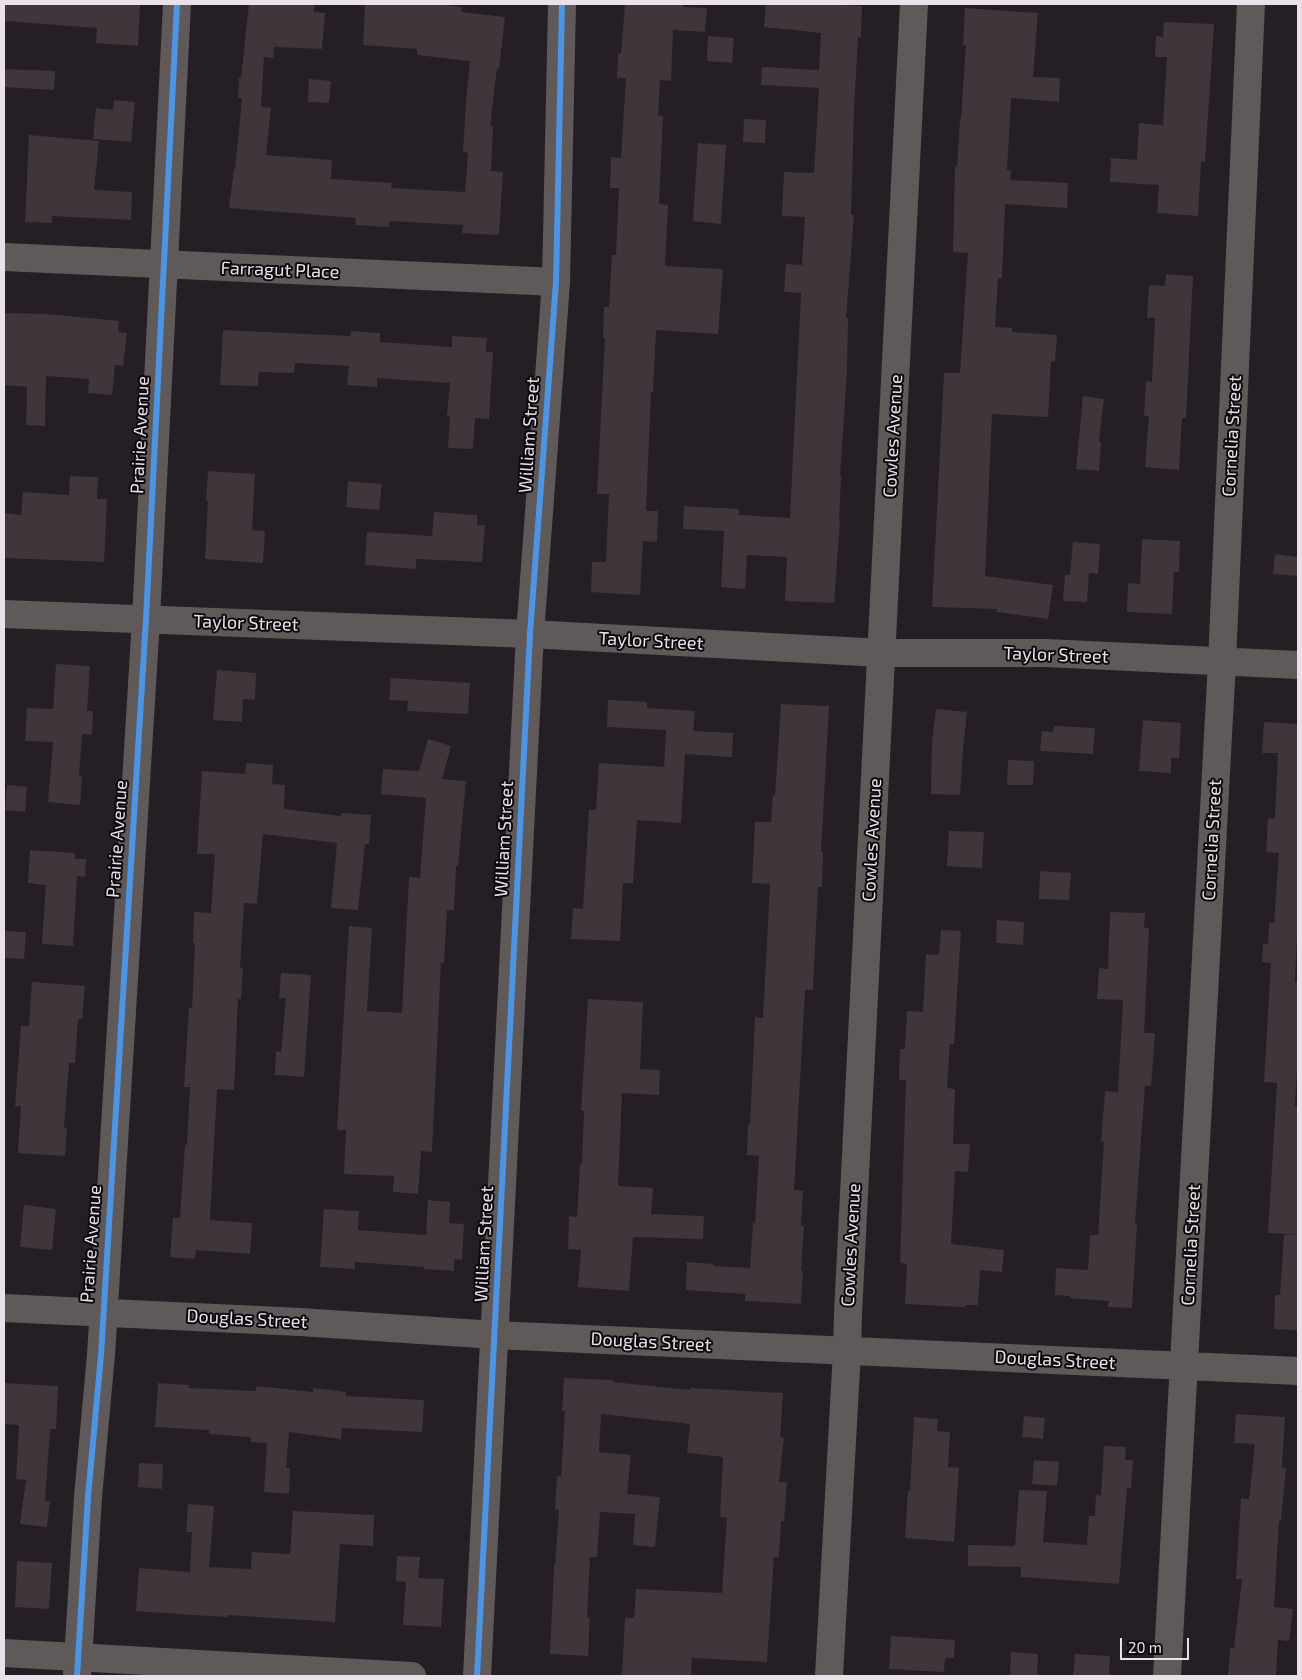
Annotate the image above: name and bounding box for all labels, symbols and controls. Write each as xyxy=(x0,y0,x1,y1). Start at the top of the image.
street label: Farragut Place xyxy=(220,257,340,283)
street label: Cowles Avenue xyxy=(879,374,907,498)
street label: Cornelia Street xyxy=(1218,375,1246,497)
street label: Prairie Avenue xyxy=(126,376,154,494)
street label: William Street xyxy=(514,376,544,494)
street label: Taylor Street xyxy=(193,610,299,636)
street label: Taylor Street xyxy=(598,627,704,655)
street label: Taylor Street xyxy=(1003,642,1109,668)
street label: Cowles Avenue xyxy=(858,778,886,902)
street label: Prairie Avenue xyxy=(102,779,132,899)
street label: Cornelia Street xyxy=(1198,779,1226,901)
street label: William Street xyxy=(490,780,518,898)
street label: Cowles Avenue xyxy=(837,1183,865,1307)
street label: Prairie Avenue xyxy=(76,1184,106,1304)
street label: Cornelia Street xyxy=(1177,1184,1205,1306)
street label: William Street xyxy=(470,1185,498,1303)
street label: Douglas Street xyxy=(186,1305,308,1333)
street label: Douglas Street xyxy=(590,1328,712,1356)
street label: Douglas Street xyxy=(994,1346,1116,1374)
scale bar xyxy=(1122,1628,1191,1660)
text: 20 m xyxy=(1128,1638,1162,1656)

